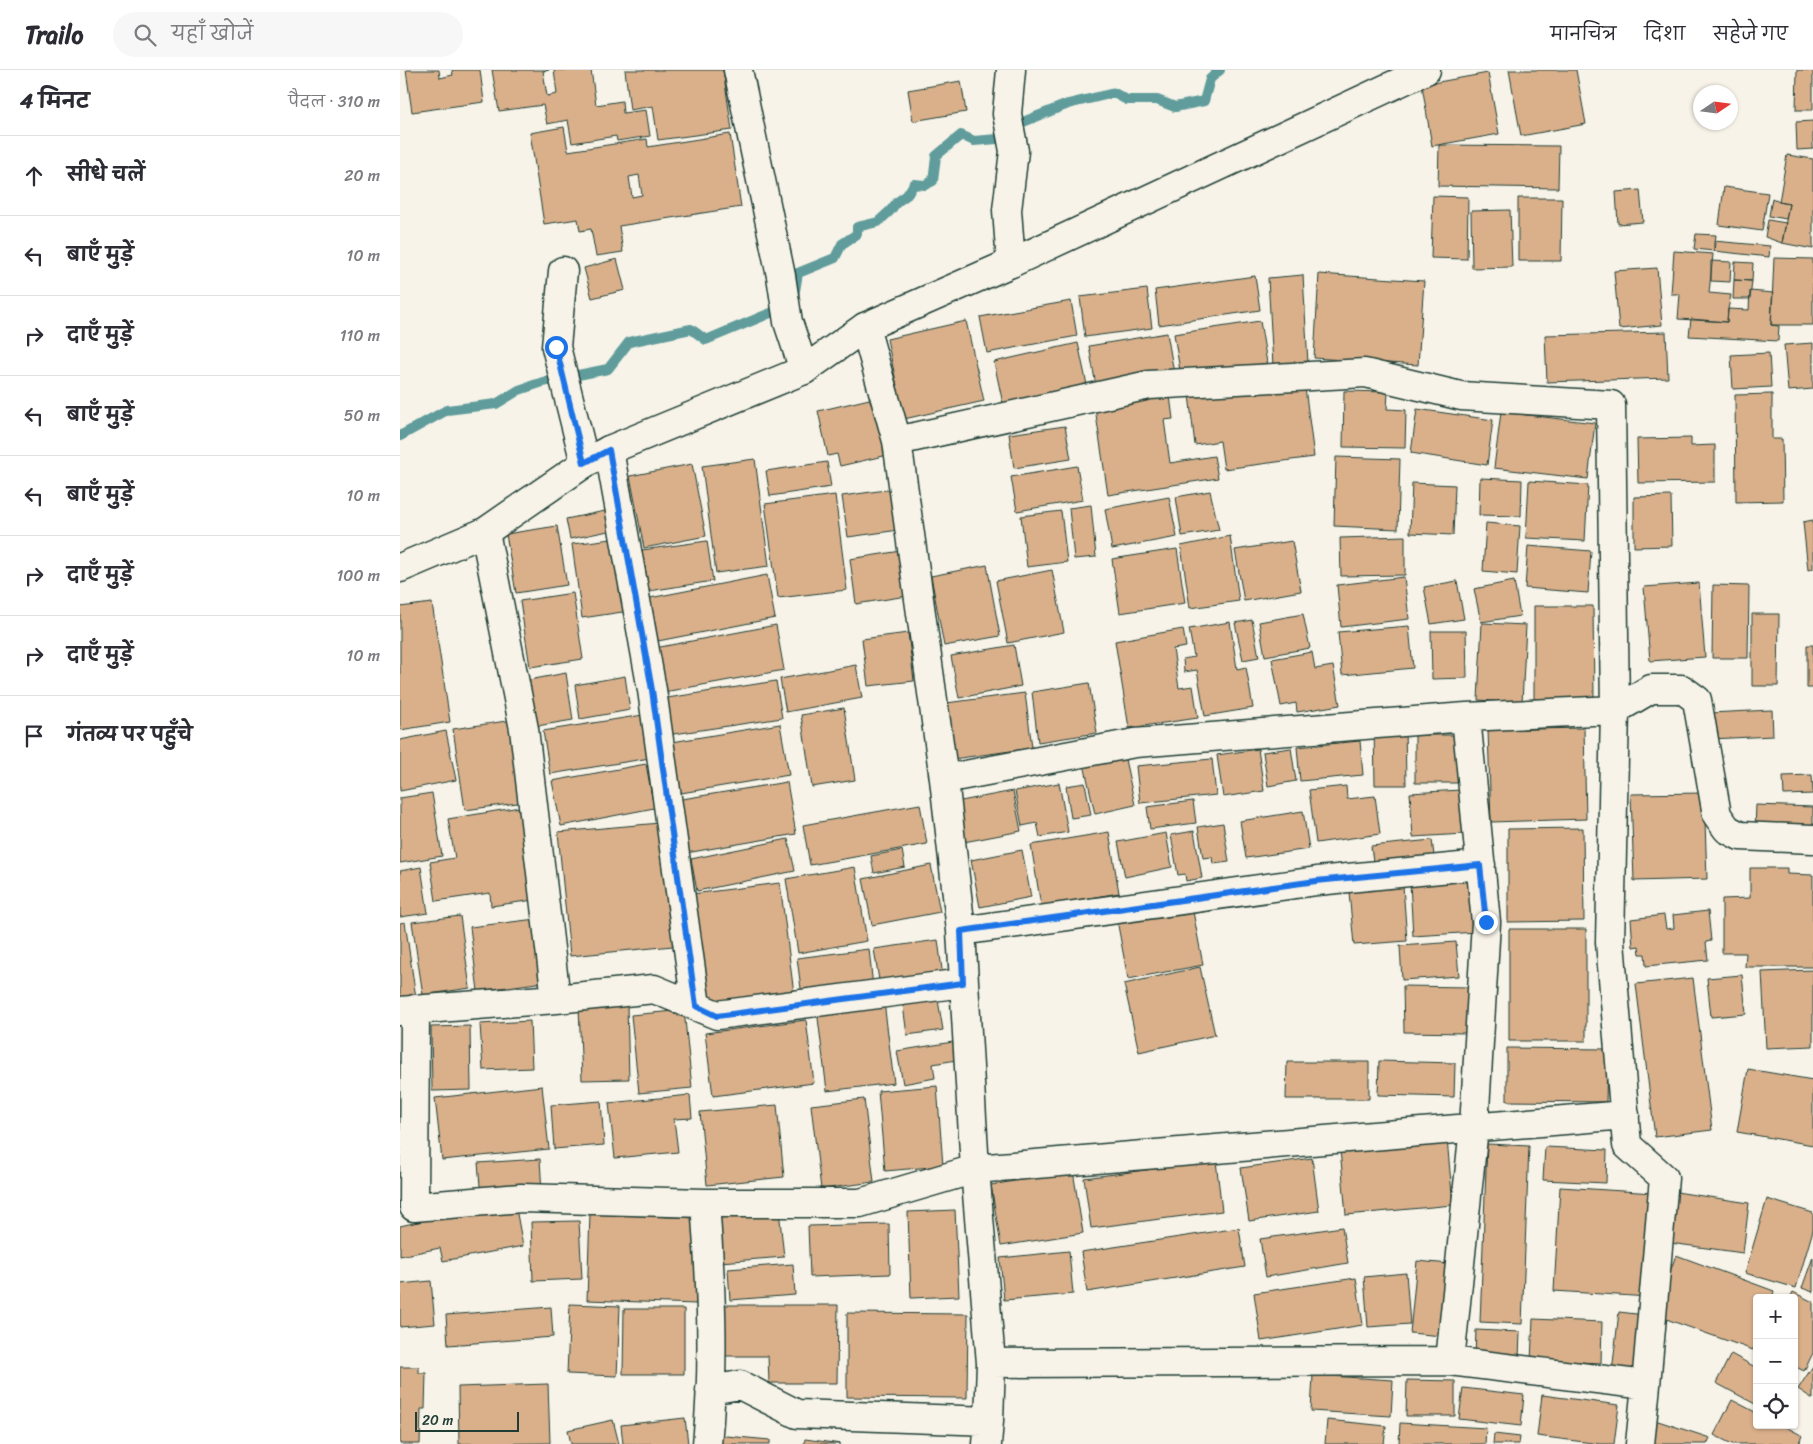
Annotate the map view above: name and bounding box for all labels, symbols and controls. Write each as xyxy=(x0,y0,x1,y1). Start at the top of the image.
search box xyxy=(113,12,463,57)
text: Trailo xyxy=(25,14,83,56)
text: यहाँ खोजें xyxy=(171,17,253,50)
text: मानचित्र xyxy=(1550,18,1616,50)
text: दिशा xyxy=(1644,18,1685,50)
text: सहेजे गए xyxy=(1713,18,1788,50)
icon: search xyxy=(131,21,159,49)
text: 4 मिनट xyxy=(20,82,90,120)
north arrow xyxy=(1693,85,1738,130)
text: पैदल · 310 m xyxy=(288,87,380,116)
text: सीधे चलें xyxy=(67,158,145,191)
text: 20 m xyxy=(344,161,380,190)
icon: ahead xyxy=(20,162,48,190)
text: बाएँ मुड़ें xyxy=(67,238,134,271)
text: 10 m xyxy=(347,241,380,270)
icon: left xyxy=(20,242,48,270)
text: दाएँ मुड़ें xyxy=(67,318,133,351)
text: 110 m xyxy=(340,321,380,350)
icon: right xyxy=(20,322,48,350)
route start xyxy=(545,336,568,359)
text: बाएँ मुड़ें xyxy=(67,398,134,431)
text: 50 m xyxy=(344,401,380,430)
icon: left xyxy=(20,402,48,430)
text: बाएँ मुड़ें xyxy=(67,478,134,511)
text: 10 m xyxy=(347,481,380,510)
icon: left xyxy=(20,482,48,510)
text: दाएँ मुड़ें xyxy=(67,558,133,591)
text: 100 m xyxy=(336,561,380,590)
icon: right xyxy=(20,562,48,590)
text: दाएँ मुड़ें xyxy=(67,638,133,671)
text: 10 m xyxy=(347,641,380,670)
icon: right xyxy=(20,642,48,670)
text: गंतव्य पर पहुँचे xyxy=(67,718,192,751)
icon: arrive xyxy=(20,722,48,750)
route end xyxy=(1475,911,1498,934)
map controls xyxy=(1753,1294,1798,1429)
button: + xyxy=(1753,1294,1798,1339)
button: − xyxy=(1753,1339,1798,1384)
button: locate xyxy=(1753,1384,1798,1429)
text: 20 m xyxy=(422,1408,453,1433)
scale bar xyxy=(415,1409,519,1432)

